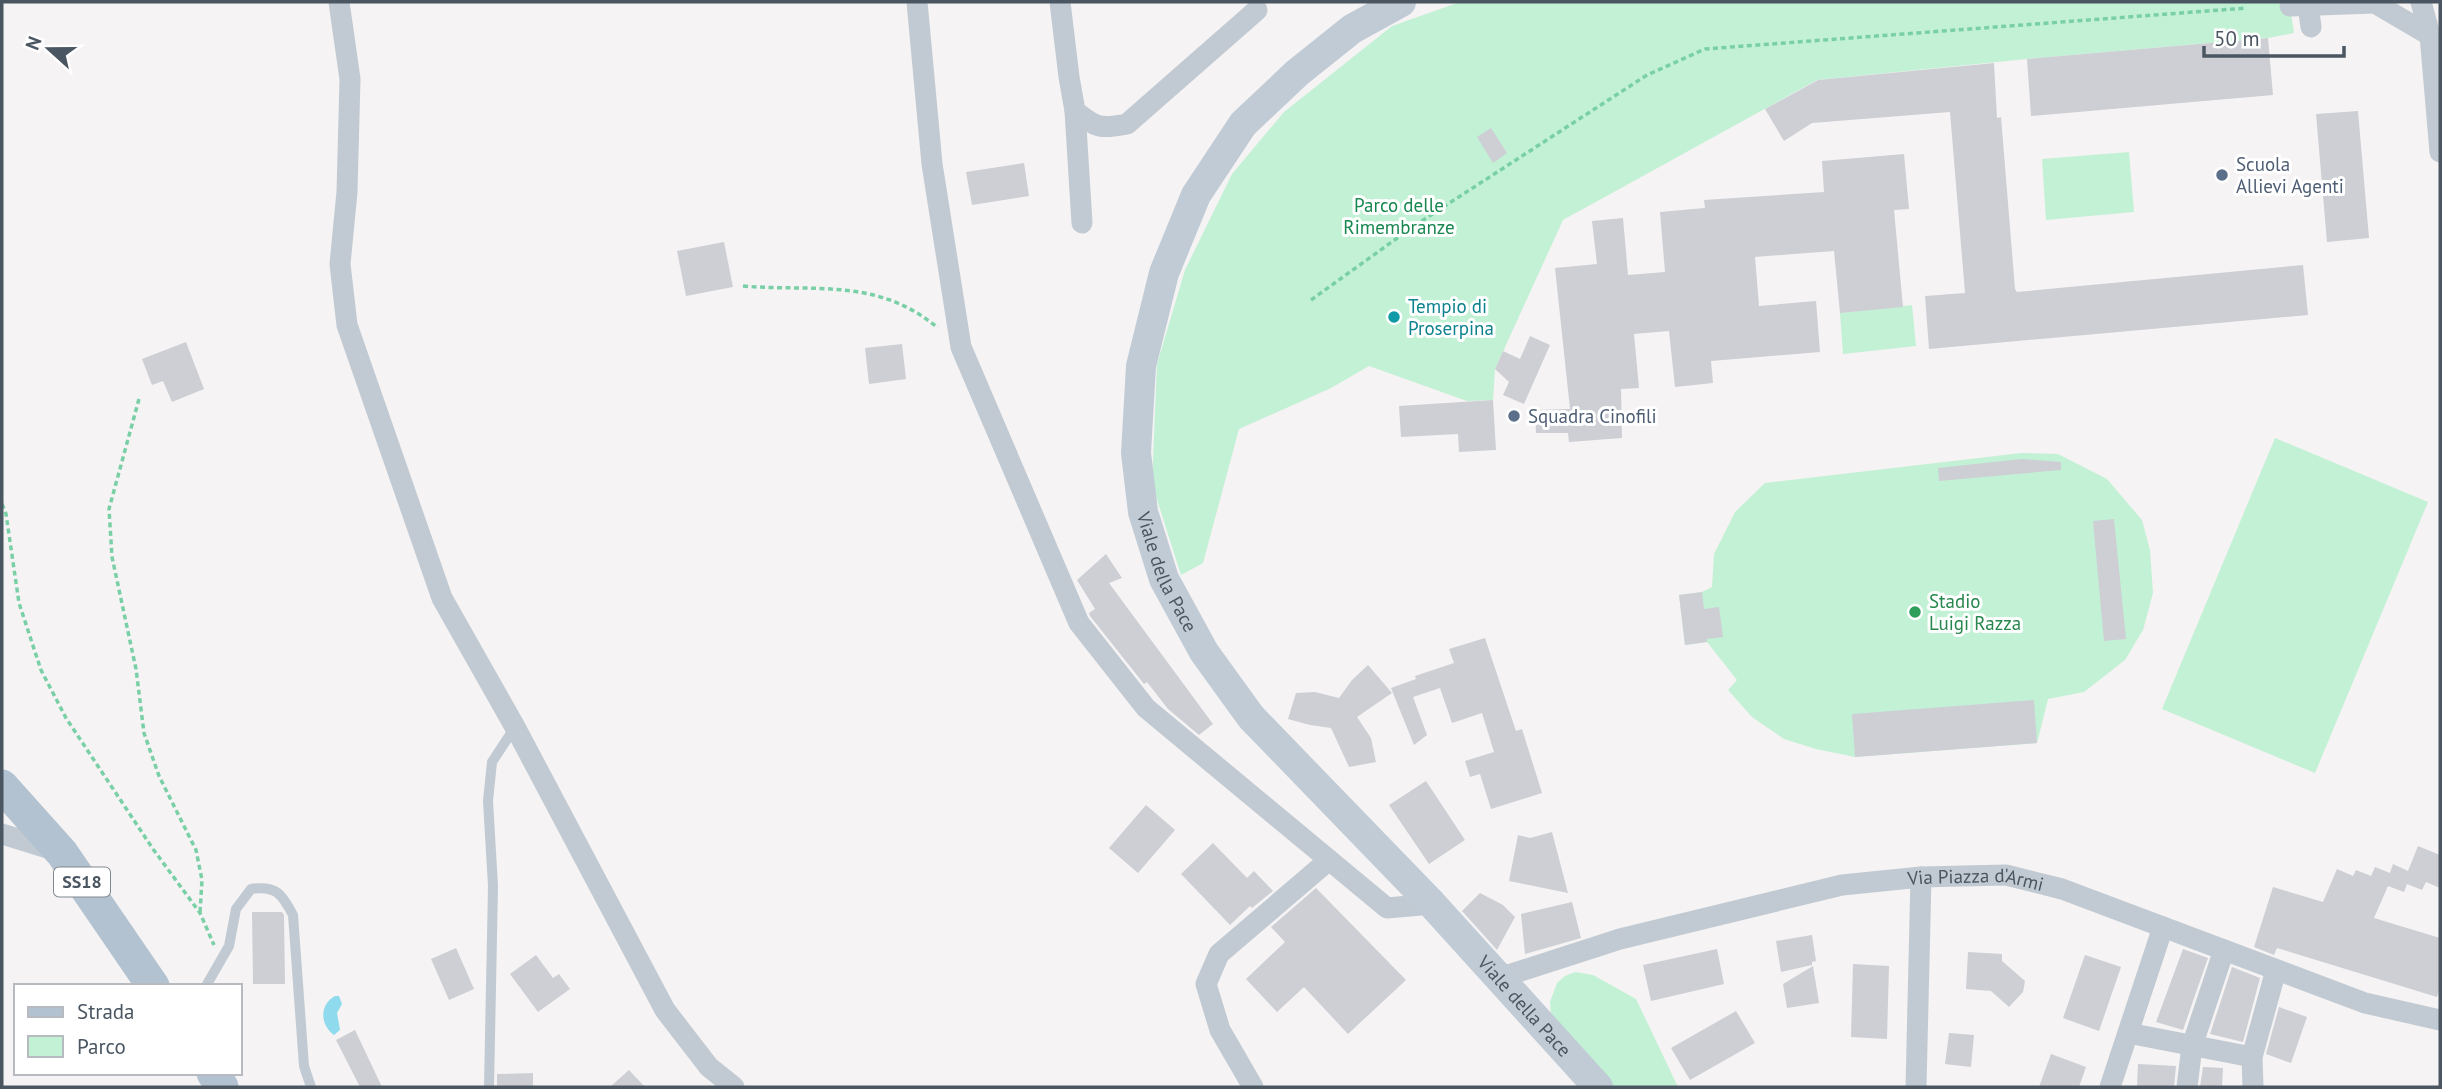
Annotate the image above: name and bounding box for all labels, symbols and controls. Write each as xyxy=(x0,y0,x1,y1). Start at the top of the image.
north arrow xyxy=(14,14,84,84)
scale bar xyxy=(2204,14,2344,58)
text: 50 m xyxy=(2214,25,2260,52)
text: N xyxy=(20,33,47,53)
place label: Scuola Allievi Agenti xyxy=(2236,152,2344,198)
marker: Scuola Allievi Agenti xyxy=(2214,167,2230,183)
park label: Parco delle Rimembranze xyxy=(1343,193,1455,239)
place label: Tempio di Proserpina xyxy=(1408,294,1494,340)
marker: Tempio di Proserpina xyxy=(1386,309,1402,325)
place label: Squadra Cinofili xyxy=(1528,404,1657,428)
marker: Squadra Cinofili xyxy=(1506,408,1522,424)
street label: Viale della Pace xyxy=(1131,508,1203,636)
place label: Stadio Luigi Razza xyxy=(1929,589,2021,635)
marker: Stadio Luigi Razza xyxy=(1907,604,1923,620)
street label: Via Piazza d'Armi xyxy=(1905,863,2046,896)
road number: SS18 xyxy=(54,868,110,897)
street label: Viale della Pace xyxy=(1472,950,1576,1062)
legend xyxy=(14,984,242,1075)
text: Strada xyxy=(77,998,135,1025)
text: Parco xyxy=(77,1033,126,1060)

